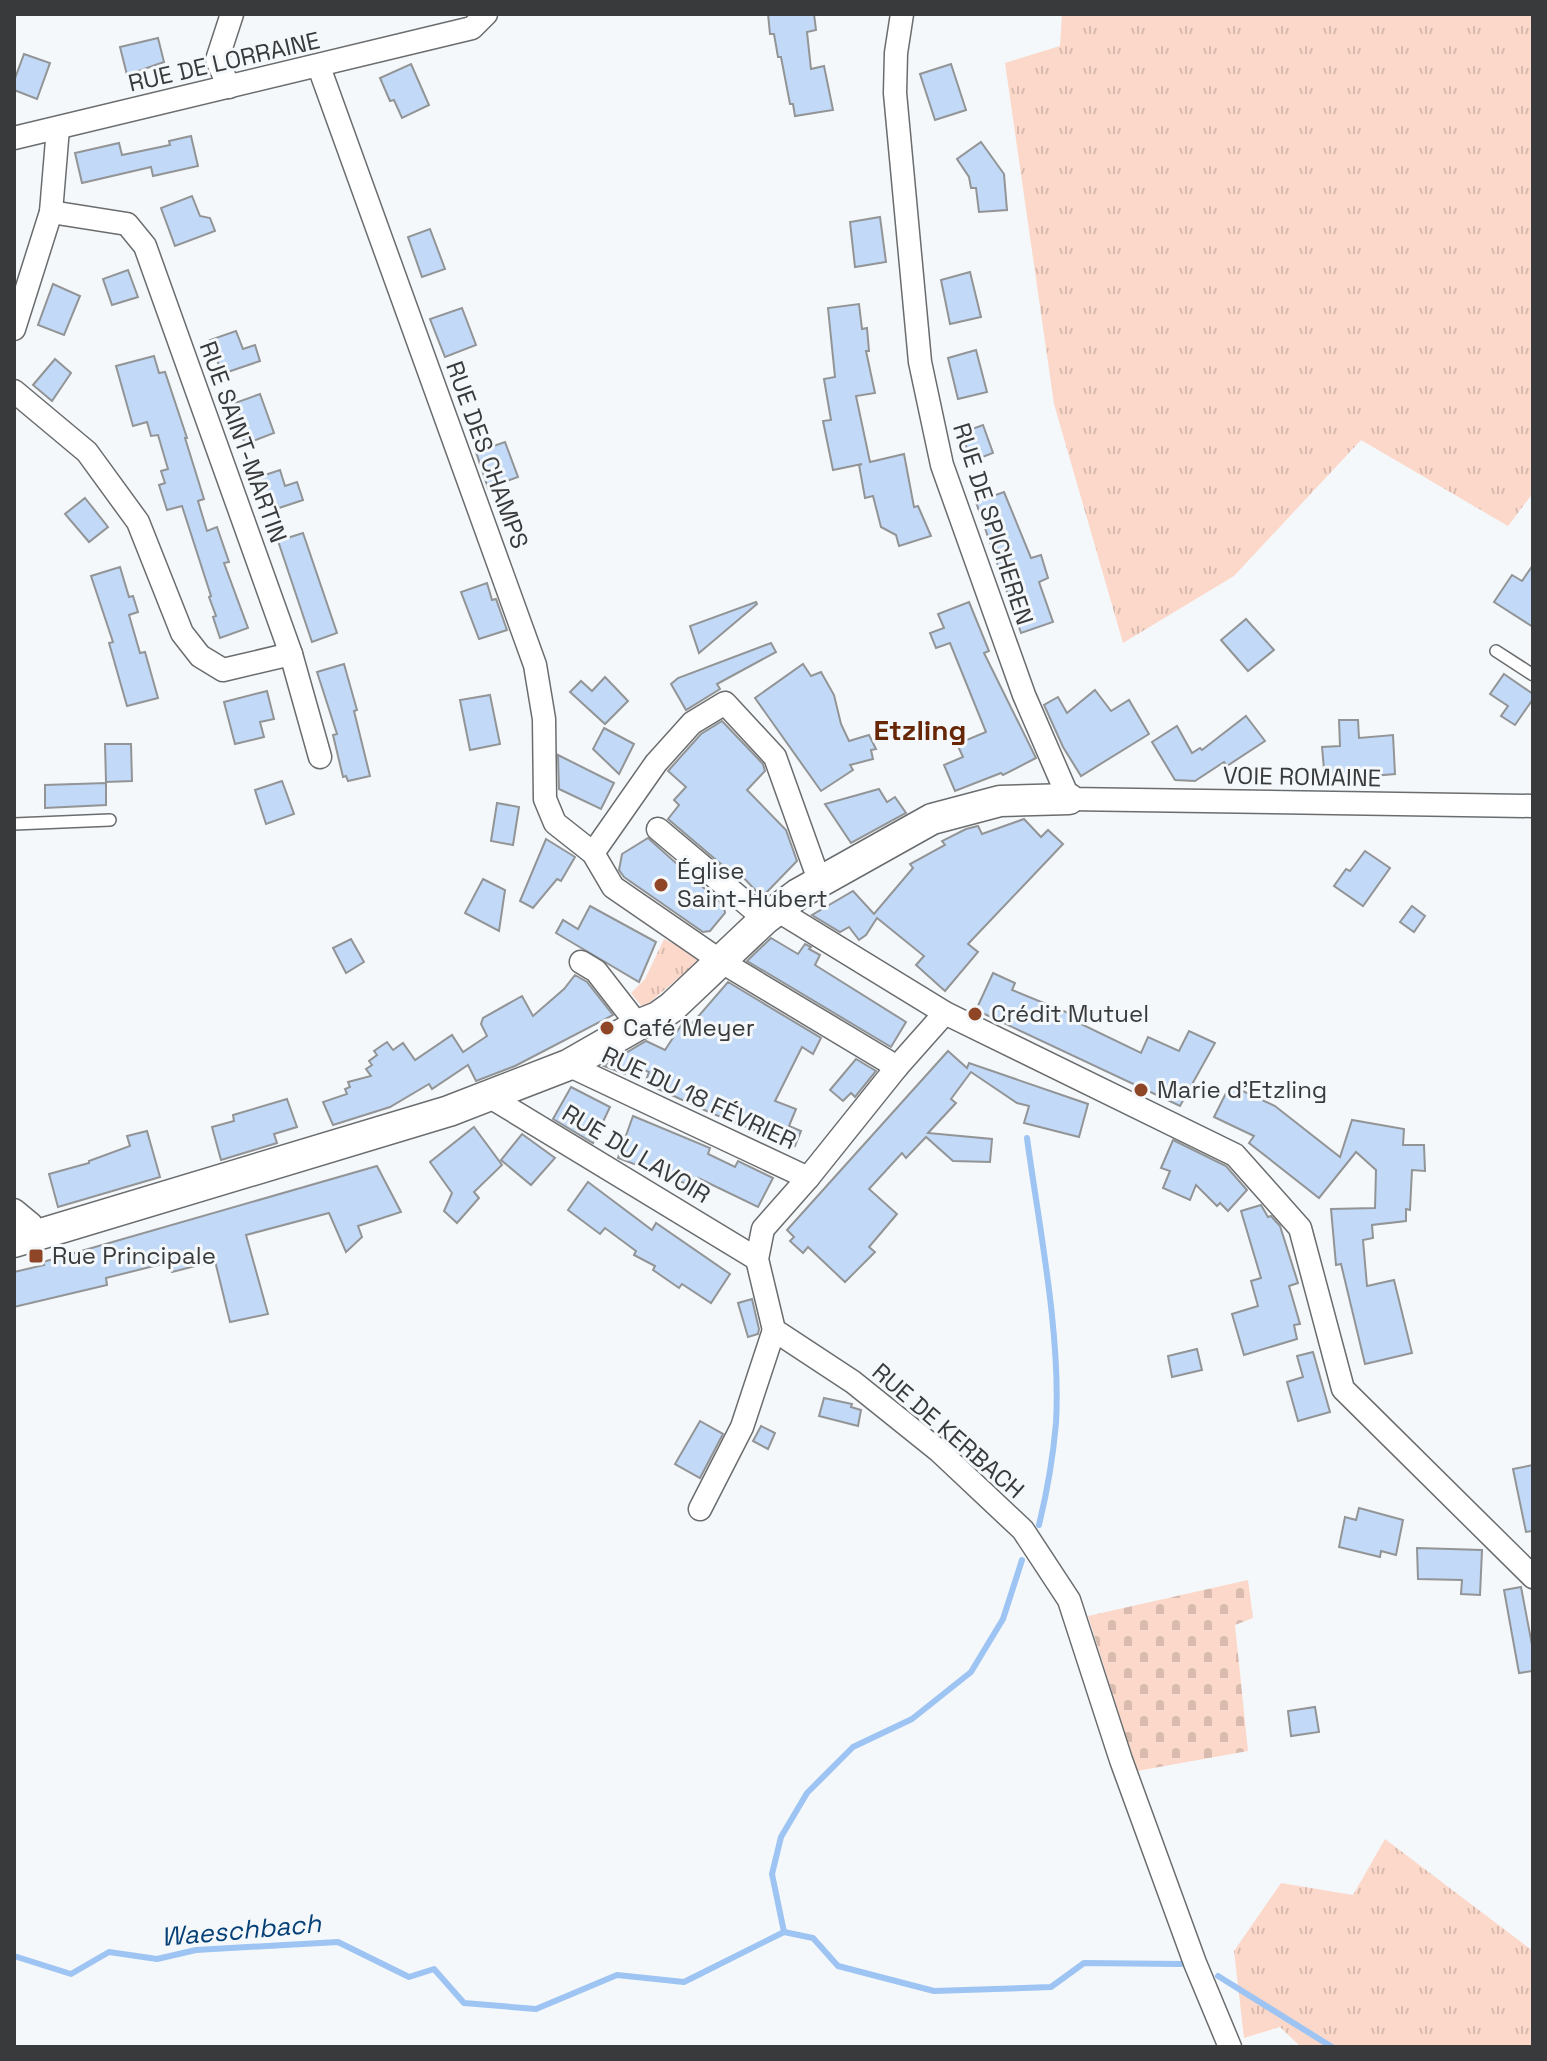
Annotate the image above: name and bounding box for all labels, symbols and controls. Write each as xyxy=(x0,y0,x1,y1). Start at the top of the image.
street label: RUE DE LORRAINE xyxy=(125,24,323,99)
street label: RUE SAINT-MARTIN xyxy=(193,337,294,547)
street label: RUE DES CHAMPS xyxy=(439,357,536,553)
street label: RUE DE SPICHEREN xyxy=(946,419,1041,629)
district label: Etzling xyxy=(874,712,966,748)
street label: VOIE ROMAINE xyxy=(1223,760,1382,793)
place label: Église Saint-Hubert xyxy=(677,855,828,914)
marker: Église Saint-Hubert xyxy=(652,876,670,894)
place label: Crédit Mutuel xyxy=(991,998,1149,1029)
marker: Crédit Mutuel xyxy=(966,1005,984,1023)
place label: Café Meyer xyxy=(623,1012,755,1043)
marker: Café Meyer xyxy=(598,1019,616,1037)
street label: RUE DU 18 FÉVRIER xyxy=(597,1039,801,1156)
place label: Marie d'Etzling xyxy=(1157,1074,1327,1105)
marker: Marie d'Etzling xyxy=(1132,1081,1150,1099)
street label: RUE DU LAVOIR xyxy=(557,1097,716,1210)
place label: Rue Principale xyxy=(52,1240,216,1271)
marker: Rue Principale xyxy=(27,1247,45,1265)
street label: RUE DE KERBACH xyxy=(866,1356,1031,1505)
water label: Waeschbach xyxy=(160,1906,323,1954)

